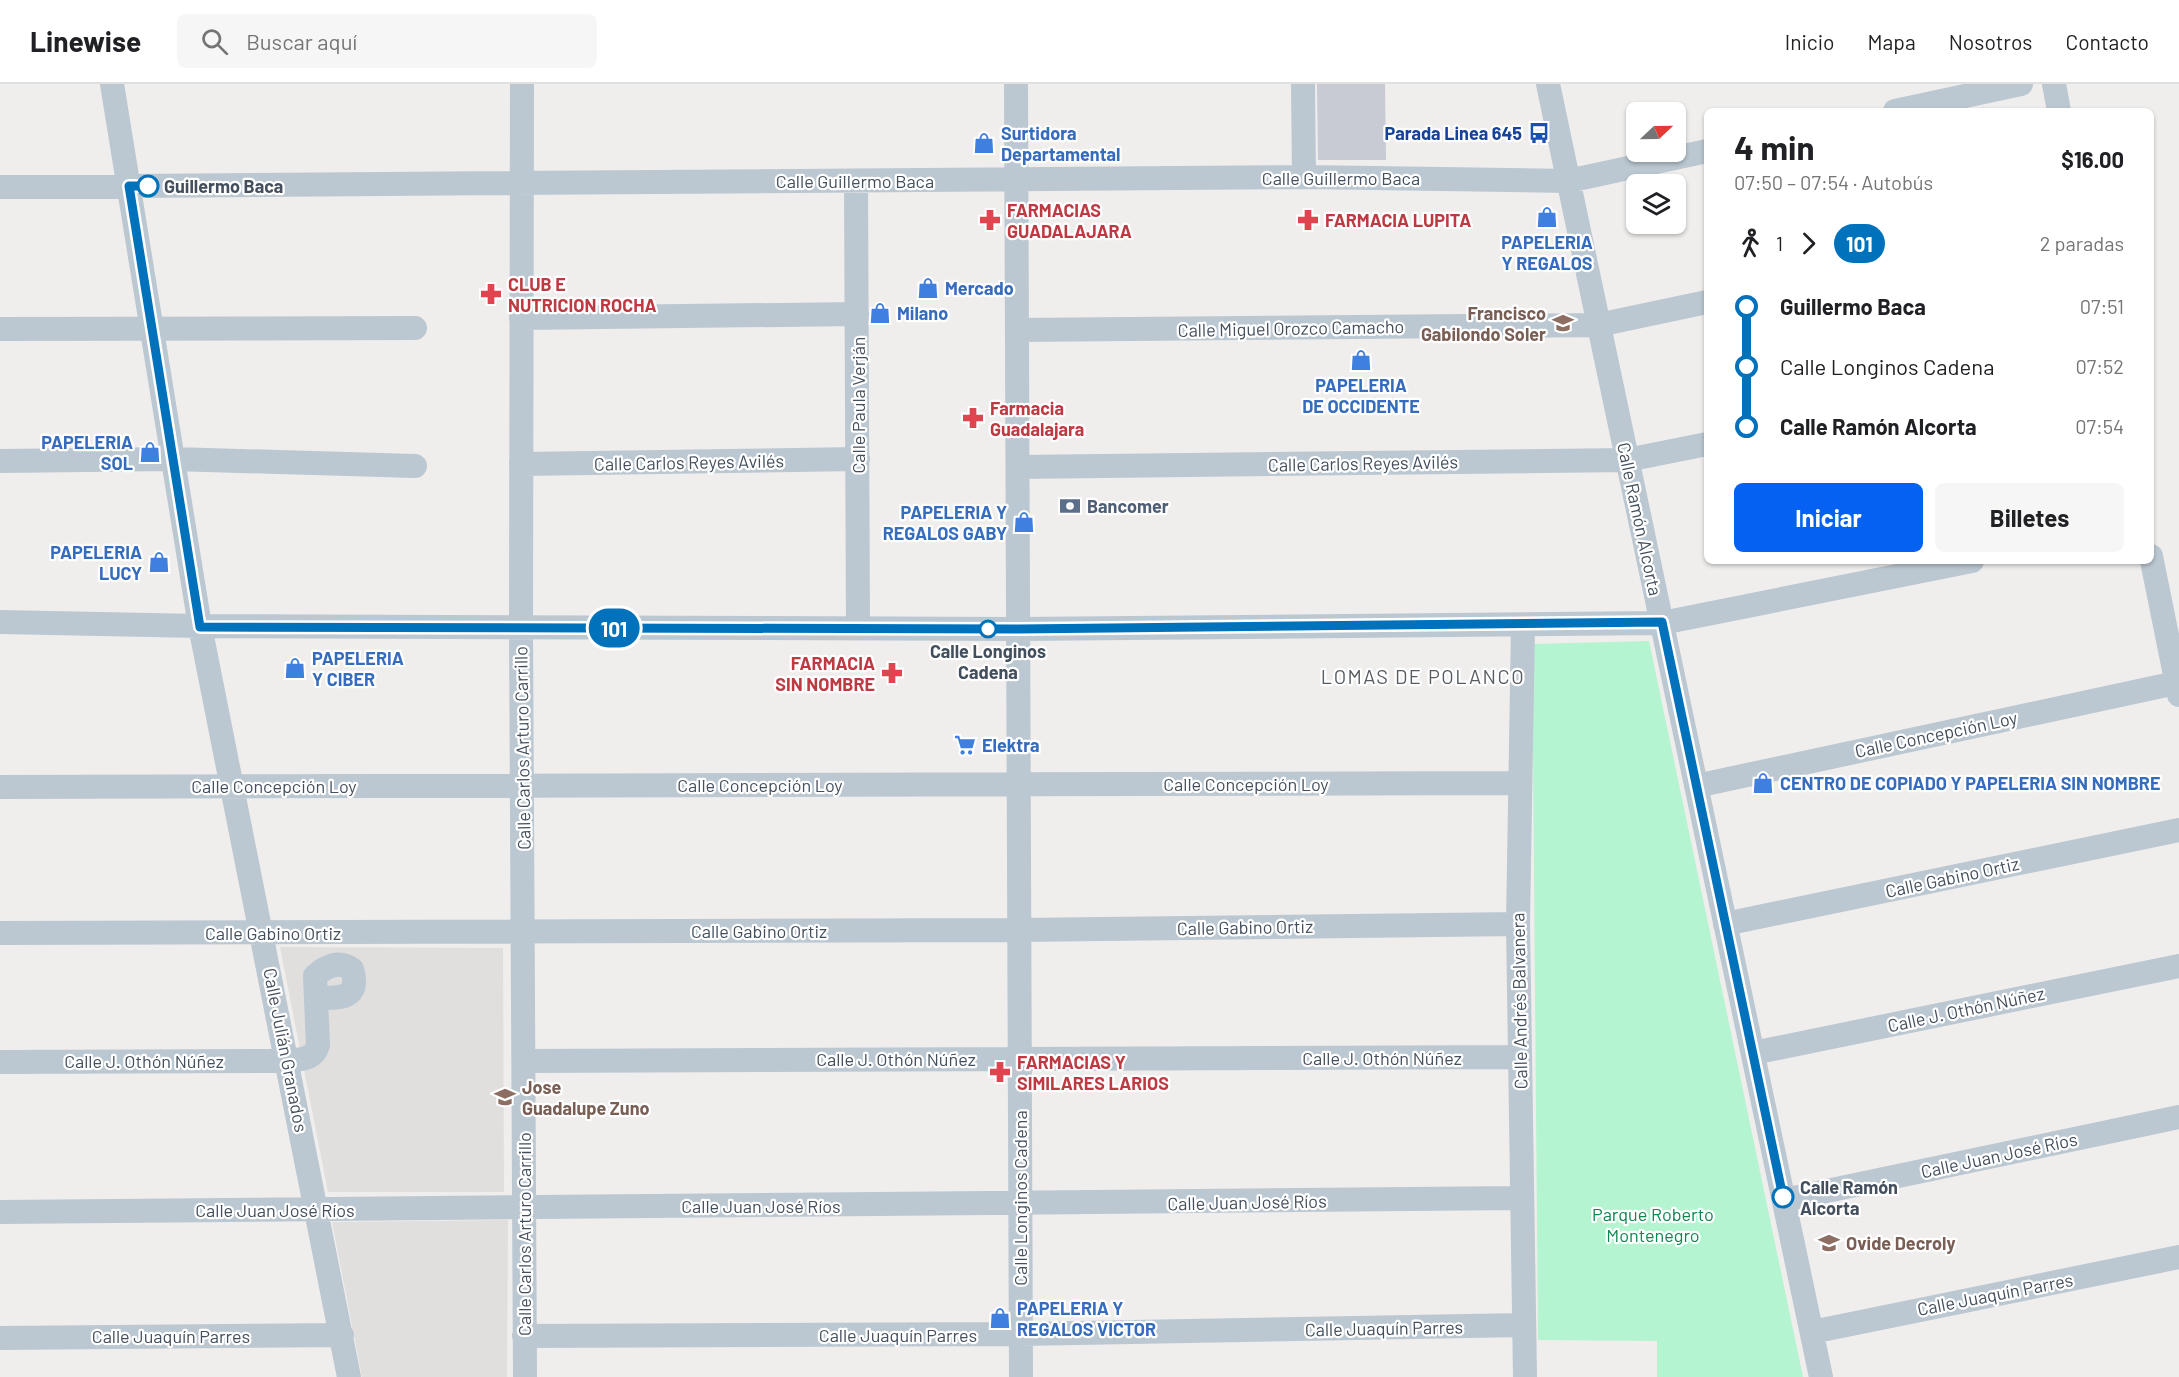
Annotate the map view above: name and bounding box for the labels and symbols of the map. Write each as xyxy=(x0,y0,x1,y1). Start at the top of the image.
north arrow xyxy=(1626,102,1686,162)
bus stop icon: Parada Linea 645 xyxy=(1527,121,1551,145)
place label: Surtidora Departamental xyxy=(1001,122,1120,165)
place label: Parada Linea 645 xyxy=(1385,122,1522,144)
shop icon: Surtidora Departamental xyxy=(972,131,996,155)
street label: Calle Guillermo Baca xyxy=(1262,167,1420,189)
street label: Calle Guillermo Baca xyxy=(776,170,934,192)
marker: Guillermo Baca xyxy=(137,175,159,197)
place label: Guillermo Baca xyxy=(164,175,283,197)
place label: FARMACIAS GUADALAJARA xyxy=(1007,199,1132,242)
shop icon: PAPELERIA Y REGALOS xyxy=(1535,205,1559,229)
pharmacy icon: FARMACIAS GUADALAJARA xyxy=(978,208,1002,232)
pharmacy icon: FARMACIA LUPITA xyxy=(1296,208,1320,232)
place label: FARMACIA LUPITA xyxy=(1325,209,1471,231)
place label: PAPELERIA Y REGALOS xyxy=(1501,231,1593,274)
place label: CLUB E NUTRICION ROCHA xyxy=(508,273,657,316)
shop icon: Mercado xyxy=(916,276,940,300)
place label: Mercado xyxy=(945,277,1014,299)
pharmacy icon: CLUB E NUTRICION ROCHA xyxy=(479,282,503,306)
shop icon: Milano xyxy=(868,301,892,325)
place label: Milano xyxy=(897,302,948,324)
place label: Francisco Gabilondo Soler xyxy=(1421,302,1546,345)
school or university icon: Francisco Gabilondo Soler xyxy=(1551,311,1575,335)
street label: Calle Miguel Orozco Camacho xyxy=(1178,315,1404,341)
street label: Calle Paula Verján xyxy=(847,336,869,474)
shop icon: PAPELERIA DE OCCIDENTE xyxy=(1349,348,1373,372)
place label: PAPELERIA DE OCCIDENTE xyxy=(1302,374,1420,417)
place label: Farmacia Guadalajara xyxy=(990,397,1084,440)
pharmacy icon: Farmacia Guadalajara xyxy=(961,406,985,430)
place label: PAPELERIA SOL xyxy=(41,431,133,474)
shop icon: PAPELERIA SOL xyxy=(138,440,162,464)
street label: Calle Ramón Alcorta xyxy=(1613,440,1667,598)
street label: Calle Carlos Reyes Avilés xyxy=(594,449,784,475)
street label: Calle Carlos Reyes Avilés xyxy=(1268,450,1458,476)
bank icon: Bancomer xyxy=(1058,494,1082,518)
place label: Bancomer xyxy=(1087,495,1169,517)
place label: PAPELERIA Y REGALOS GABY xyxy=(883,501,1007,544)
shop icon: PAPELERIA Y REGALOS GABY xyxy=(1012,510,1036,534)
place label: PAPELERIA LUCY xyxy=(50,541,142,584)
shop icon: PAPELERIA LUCY xyxy=(147,550,171,574)
line badge: 101 xyxy=(580,608,648,648)
marker: Calle Longinos Cadena xyxy=(979,620,997,638)
place label: Calle Longinos Cadena xyxy=(930,640,1046,683)
street label: Calle Carlos Arturo Carrillo xyxy=(509,646,535,850)
place label: PAPELERIA Y CIBER xyxy=(312,647,404,690)
place label: FARMACIA SIN NOMBRE xyxy=(775,652,875,695)
shop icon: PAPELERIA Y CIBER xyxy=(283,656,307,680)
pharmacy icon: FARMACIA SIN NOMBRE xyxy=(880,661,904,685)
district label: LOMAS DE POLANCO xyxy=(1321,664,1525,688)
street label: Calle Concepción Loy xyxy=(1853,706,2019,762)
supermarket icon: Elektra xyxy=(953,733,977,757)
place label: Elektra xyxy=(982,734,1039,756)
shop icon: CENTRO DE COPIADO Y PAPELERIA SIN NOMBRE xyxy=(1751,771,1775,795)
place label: CENTRO DE COPIADO Y PAPELERIA SIN NOMBRE xyxy=(1780,772,2160,794)
street label: Calle Concepción Loy xyxy=(1163,773,1329,795)
street label: Calle Concepción Loy xyxy=(677,774,843,796)
street label: Calle Concepción Loy xyxy=(191,775,357,797)
street label: Calle Gabino Ortiz xyxy=(1883,852,2021,902)
street label: Calle Andrés Balvanera xyxy=(1506,912,1532,1090)
street label: Calle Gabino Ortiz xyxy=(1177,915,1313,939)
street label: Calle Gabino Ortiz xyxy=(691,920,827,942)
street label: Calle Gabino Ortiz xyxy=(205,922,341,944)
street label: Calle Julián Granados xyxy=(259,966,313,1134)
street label: Calle J. Othón Núñez xyxy=(1886,982,2046,1036)
street label: Calle J. Othón Núñez xyxy=(1302,1047,1462,1069)
street label: Calle J. Othón Núñez xyxy=(816,1048,976,1070)
street label: Calle J. Othón Núñez xyxy=(64,1050,224,1072)
place label: FARMACIAS Y SIMILARES LARIOS xyxy=(1017,1051,1169,1094)
pharmacy icon: FARMACIAS Y SIMILARES LARIOS xyxy=(988,1060,1012,1084)
place label: Jose Guadalupe Zuno xyxy=(522,1076,649,1119)
school or university icon: Jose Guadalupe Zuno xyxy=(493,1085,517,1109)
street label: Calle Longinos Cadena xyxy=(1009,1110,1031,1286)
street label: Calle Juan José Ríos xyxy=(1919,1128,2079,1182)
street label: Calle Carlos Arturo Carrillo xyxy=(513,1132,535,1336)
place label: Calle Ramón Alcorta xyxy=(1800,1176,1898,1219)
marker: Calle Ramón Alcorta xyxy=(1772,1186,1794,1208)
street label: Calle Juan José Ríos xyxy=(1167,1190,1327,1214)
street label: Calle Juan José Ríos xyxy=(681,1195,841,1217)
street label: Calle Juan José Ríos xyxy=(195,1199,355,1221)
park label: Parque Roberto Montenegro xyxy=(1592,1203,1714,1246)
school or university icon: Ovide Decroly xyxy=(1817,1231,1841,1255)
place label: Ovide Decroly xyxy=(1846,1232,1956,1254)
street label: Calle Juaquín Parres xyxy=(1915,1268,2075,1320)
place label: PAPELERIA Y REGALOS VICTOR xyxy=(1017,1297,1156,1340)
shop icon: PAPELERIA Y REGALOS VICTOR xyxy=(988,1306,1012,1330)
street label: Calle Juaquín Parres xyxy=(1305,1316,1463,1340)
street label: Calle Juaquín Parres xyxy=(819,1324,977,1346)
street label: Calle Juaquín Parres xyxy=(92,1325,250,1347)

